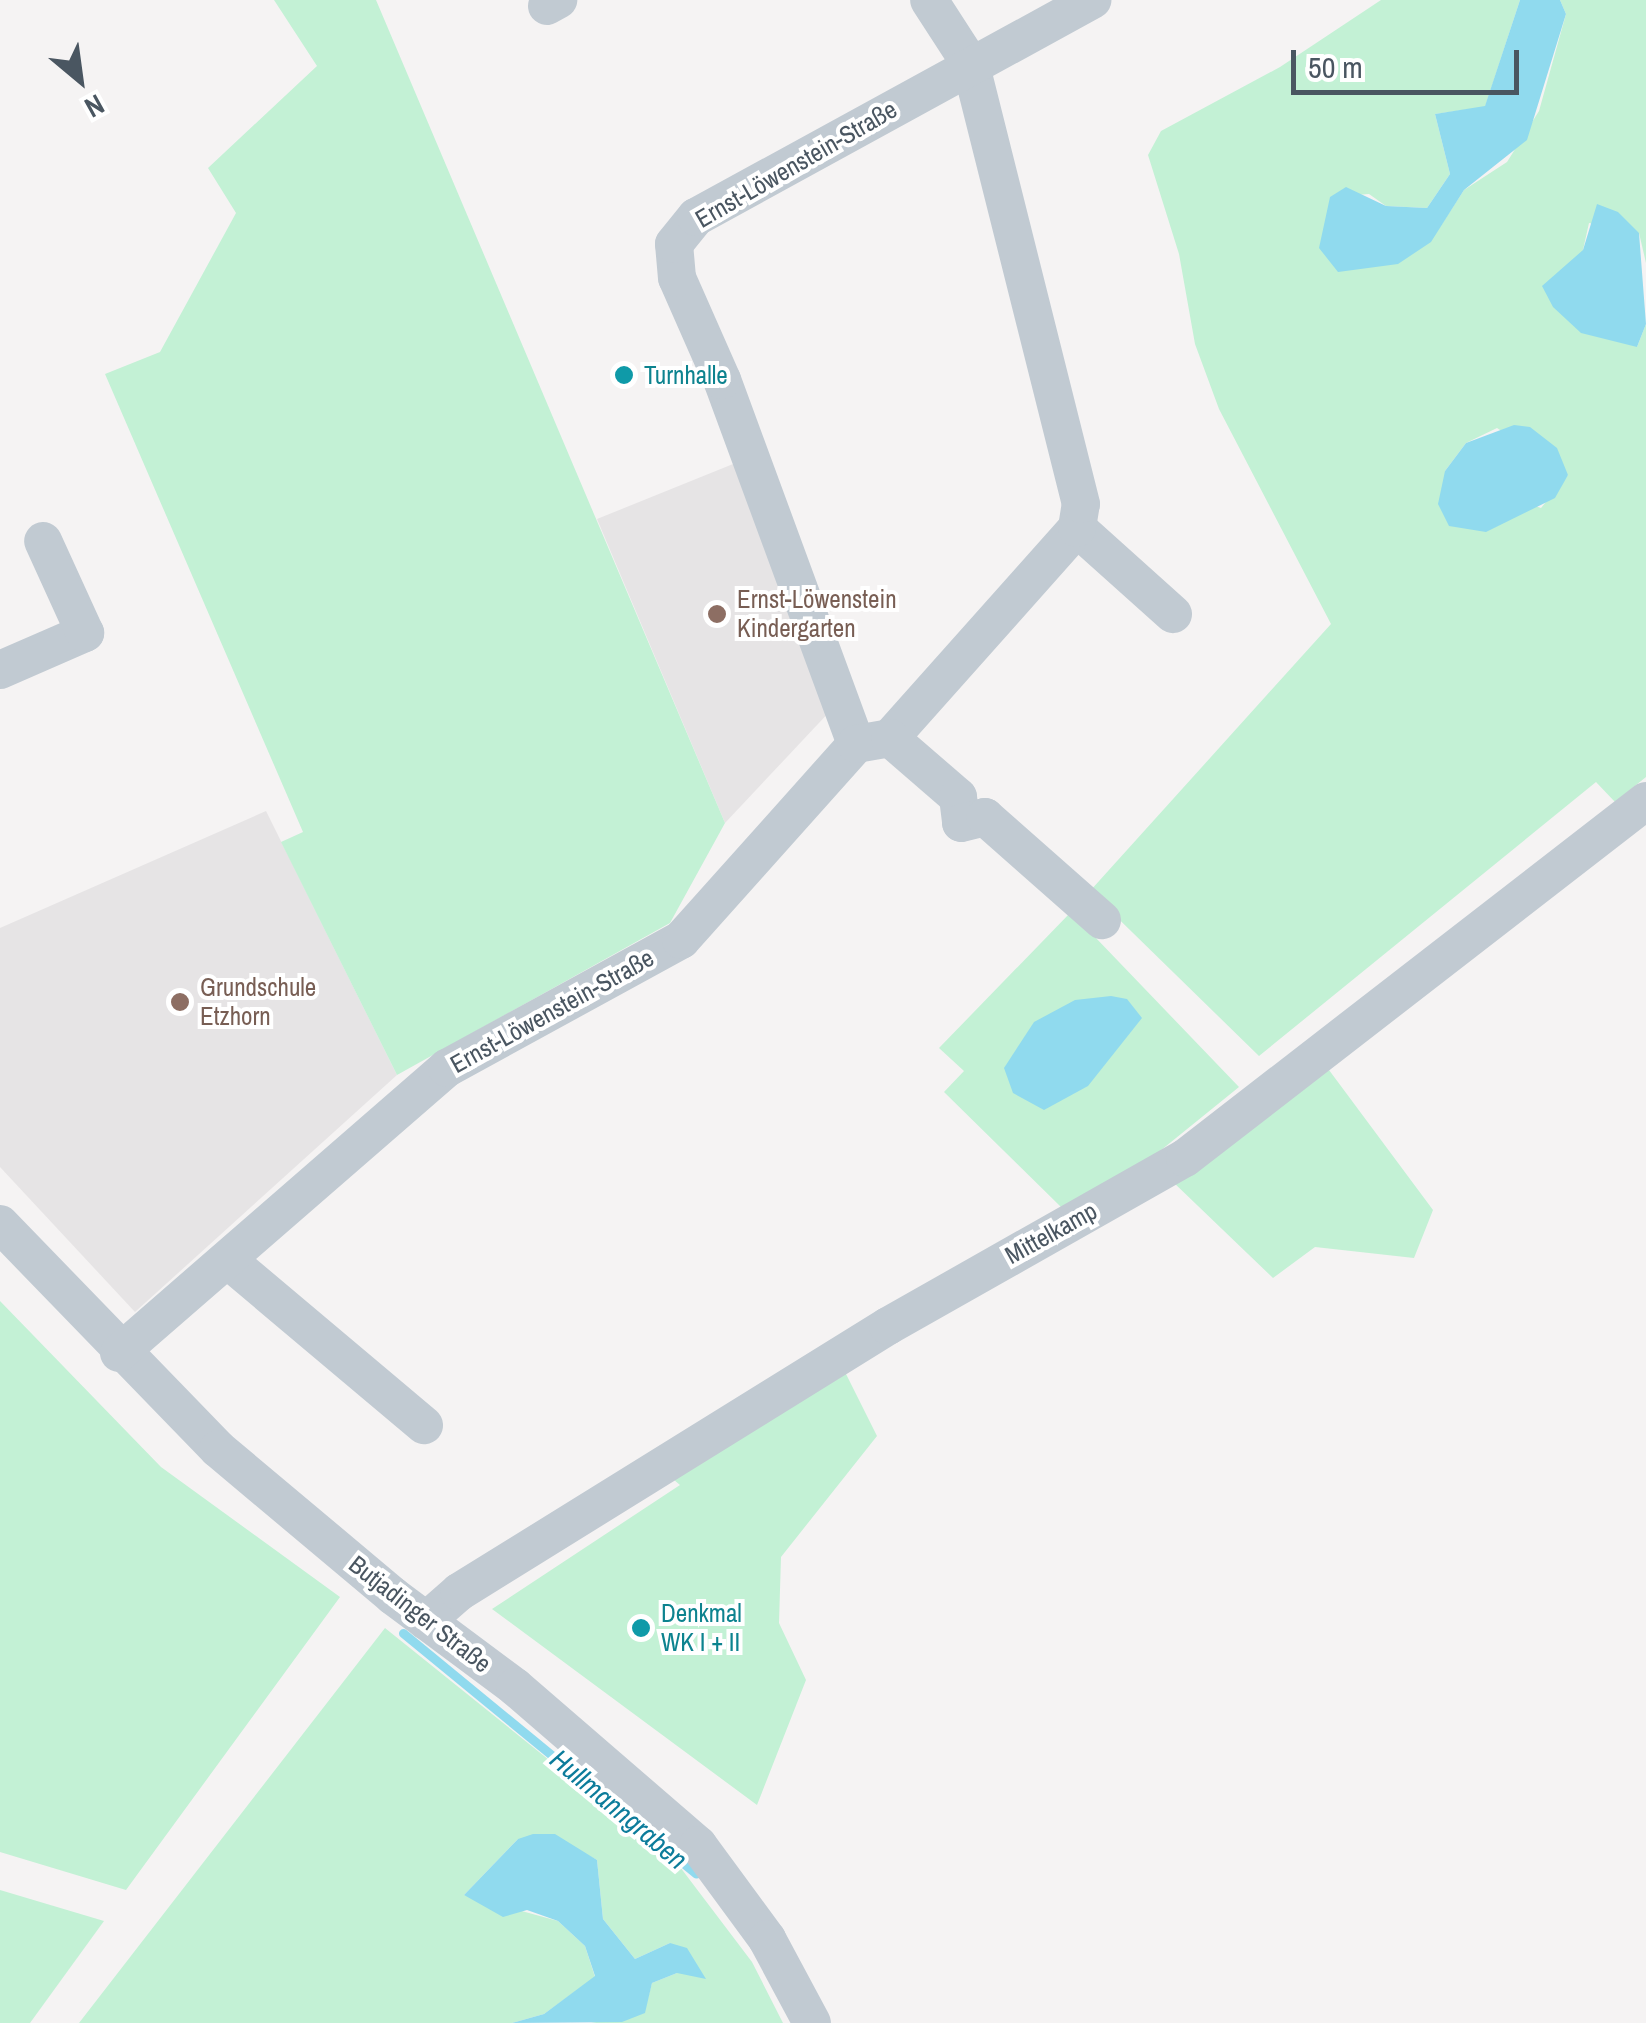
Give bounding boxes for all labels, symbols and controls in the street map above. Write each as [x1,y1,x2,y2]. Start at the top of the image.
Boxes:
north arrow [30,30,130,130]
scale bar [1296,30,1524,92]
text: 50 m [1308,47,1363,87]
text: N [78,86,111,127]
street label: Ernst-Löwenstein-Straße [690,94,902,234]
place label: Turnhalle [644,360,728,390]
marker: Turnhalle [613,364,635,386]
place label: Ernst-Löwenstein Kindergarten [737,585,897,644]
marker: Ernst-Löwenstein Kindergarten [706,603,728,625]
street label: Ernst-Löwenstein-Straße [445,943,659,1079]
place label: Grundschule Etzhorn [200,973,316,1032]
marker: Grundschule Etzhorn [169,991,191,1013]
street label: Mittelkamp [1000,1196,1102,1270]
street label: Butjadinger Straße [343,1549,497,1679]
place label: Denkmal WK I + II [661,1599,742,1658]
marker: Denkmal WK I + II [630,1617,652,1639]
water label: Hullmanngraben [544,1742,694,1876]

